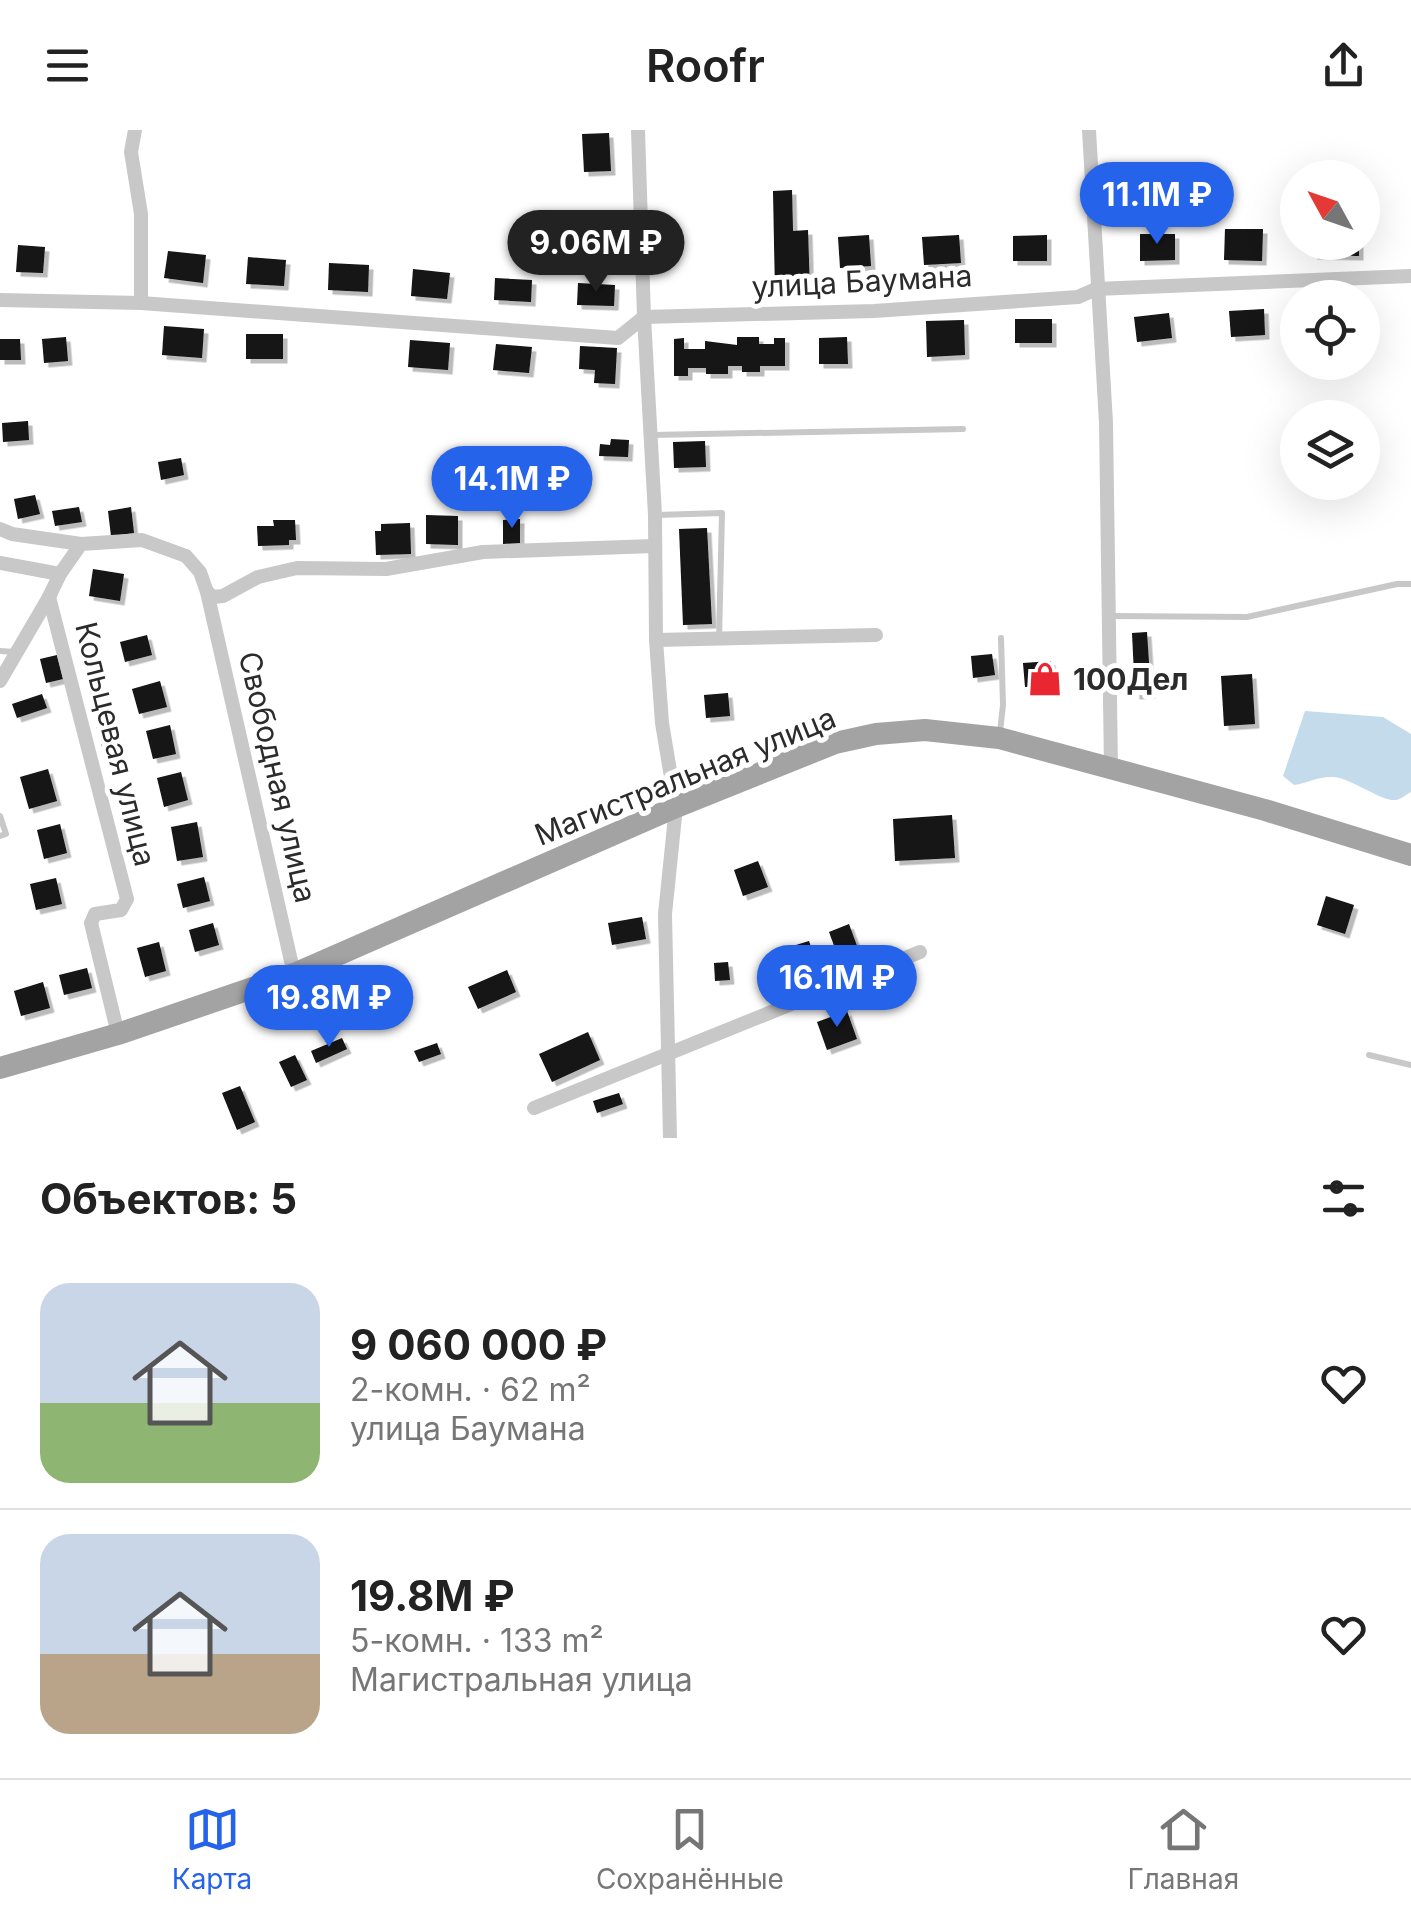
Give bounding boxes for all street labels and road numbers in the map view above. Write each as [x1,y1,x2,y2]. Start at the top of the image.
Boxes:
street label: улица Баумана [751,257,973,305]
street label: Кольцевая улица [68,618,164,870]
street label: Свободная улица [232,648,324,906]
street label: Магистральная улица [529,699,841,853]

